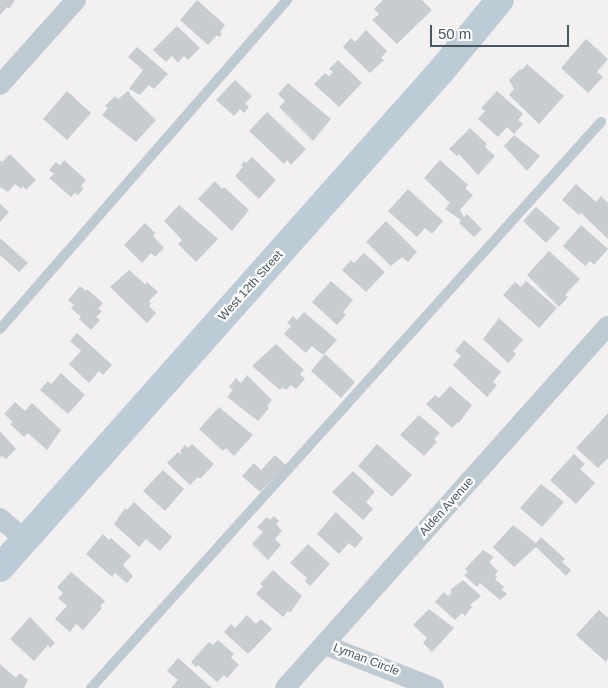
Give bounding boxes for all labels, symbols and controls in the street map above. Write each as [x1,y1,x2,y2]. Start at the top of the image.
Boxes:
scale bar [433,15,572,47]
text: 50 m [438,25,471,42]
street label: West 12th Street [216,248,286,324]
street label: Alden Avenue [417,474,477,540]
street label: Lyman Circle [331,641,401,679]

